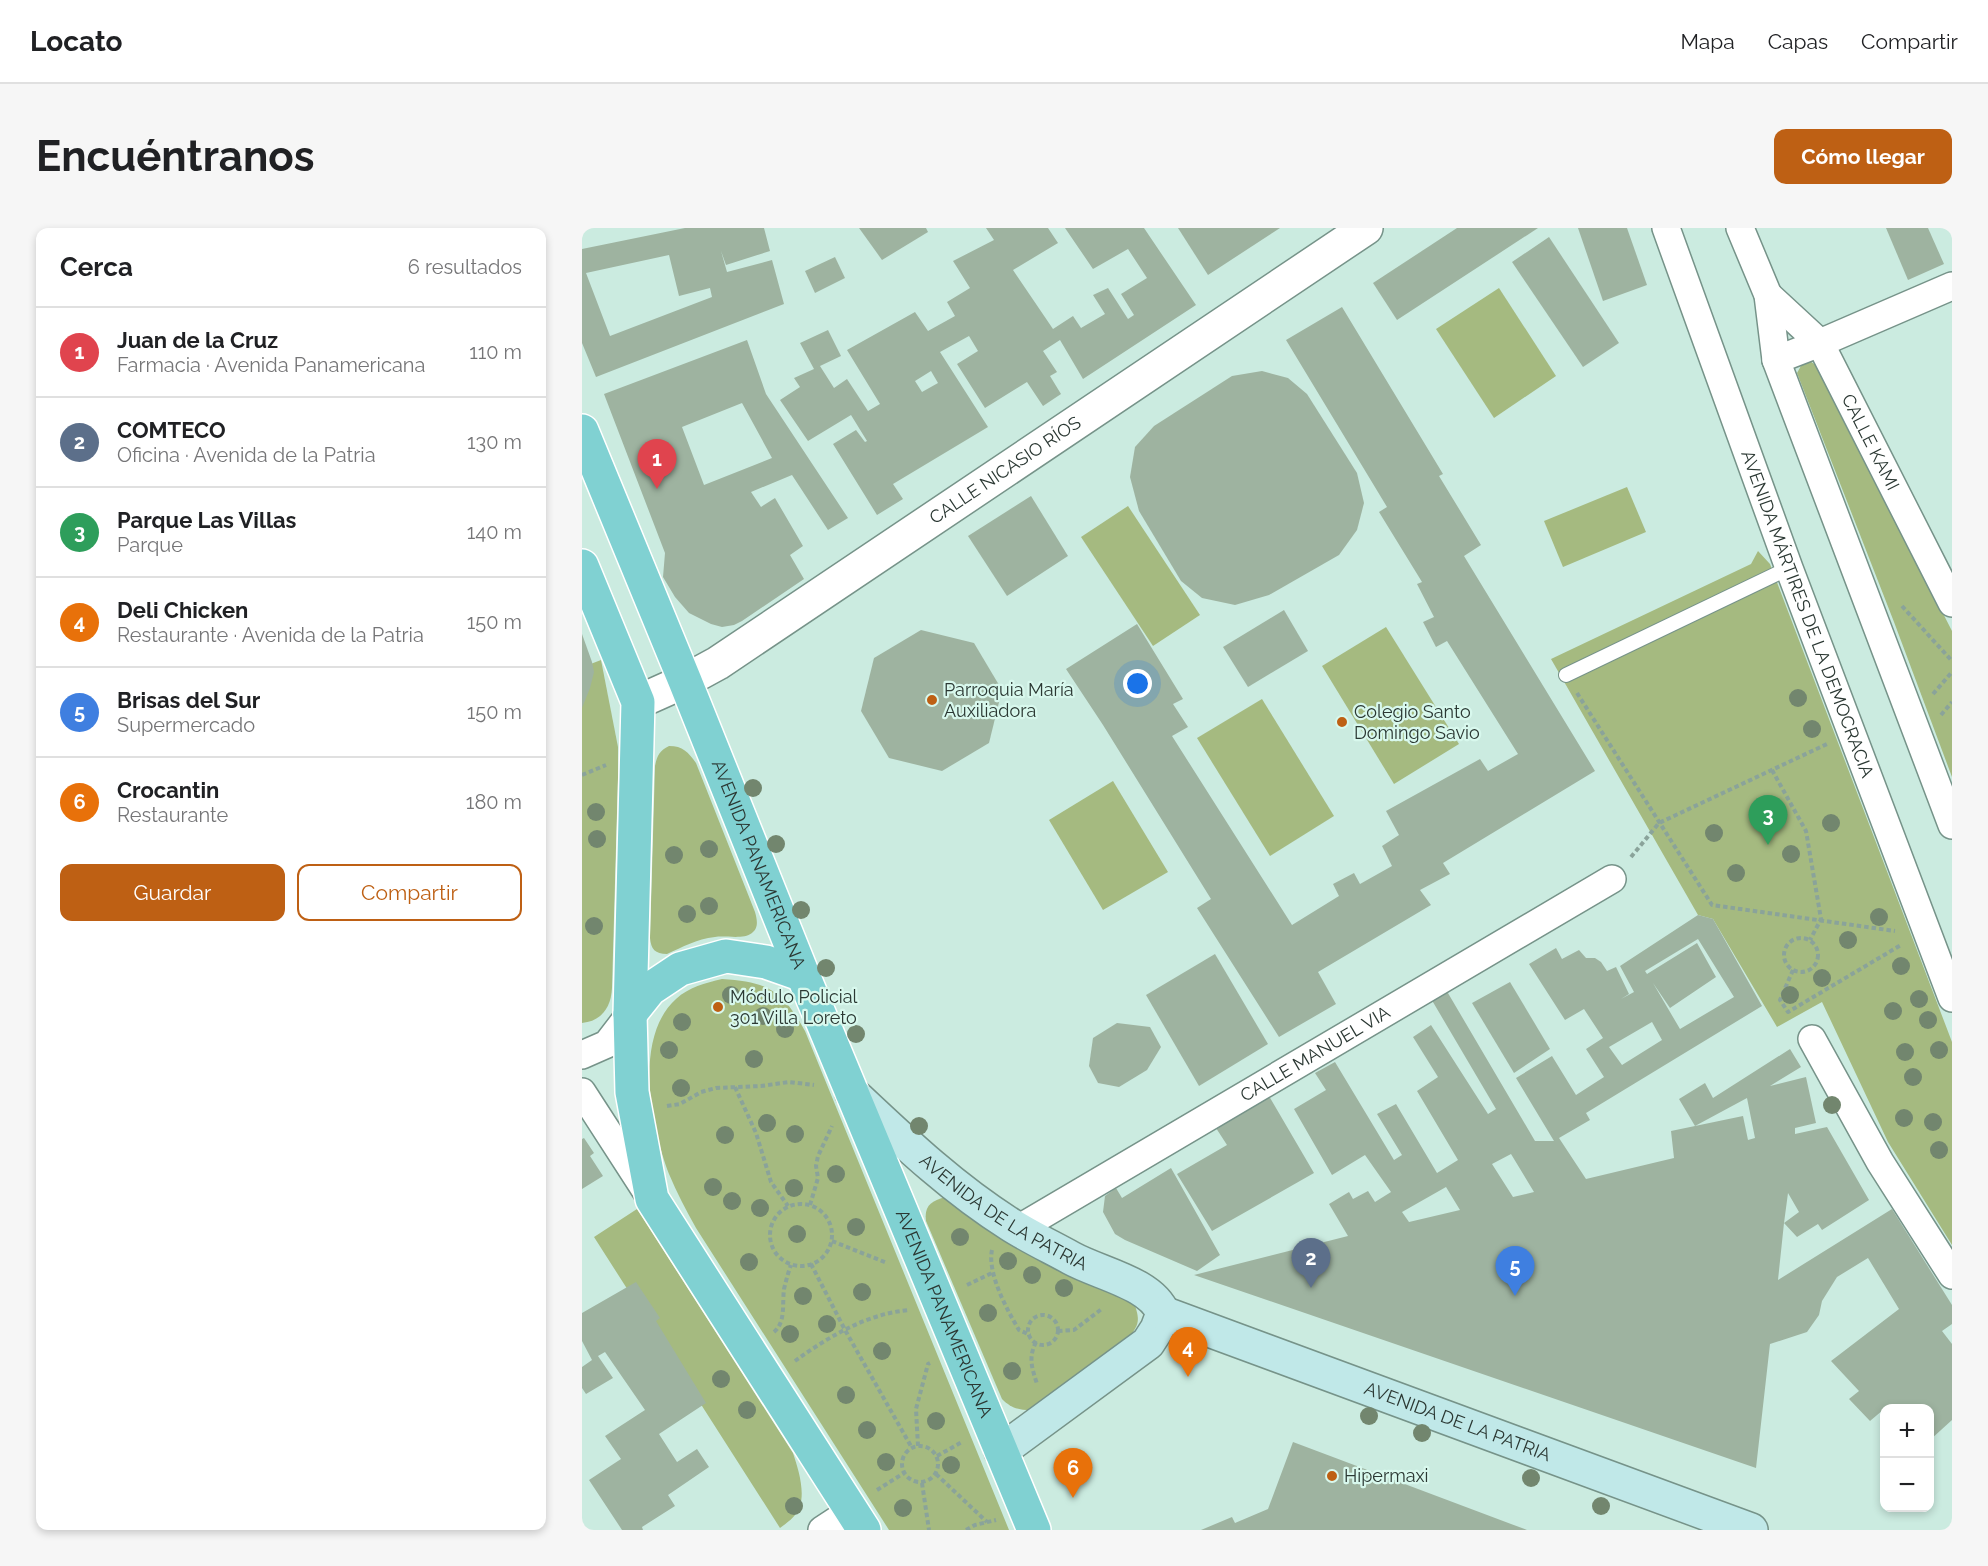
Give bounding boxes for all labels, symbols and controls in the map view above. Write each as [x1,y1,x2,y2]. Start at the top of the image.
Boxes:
text: Locato [30,25,122,58]
text: Mapa [1680,29,1735,54]
text: Capas [1768,29,1828,54]
text: Compartir [1861,29,1958,54]
button: Cómo llegar [1774,129,1952,184]
text: Encuéntranos [36,132,315,181]
text: Cerca [60,252,133,282]
text: 6 resultados [408,255,522,279]
text: Juan de la Cruz [117,327,278,353]
text: 1 [75,340,84,364]
text: 110 m [469,340,522,364]
text: Farmacia · Avenida Panamericana [117,353,425,377]
street label: CALLE KAMI [1838,390,1904,493]
street label: CALLE NICASIO RÍOS [925,412,1085,528]
text: COMTECO [117,417,226,443]
text: 2 [74,430,85,454]
text: 130 m [467,430,522,454]
pin: 1 [638,440,676,489]
text: Oficina · Avenida de la Patria [117,443,376,467]
street label: AVENIDA MÁRTIRES DE LA DEMOCRACIA [1737,447,1878,780]
text: Parque Las Villas [117,507,296,533]
text: 3 [74,520,85,544]
text: 140 m [467,520,522,544]
text: Parque [117,533,183,557]
text: Deli Chicken [117,597,248,623]
text: 4 [74,610,85,634]
text: 150 m [467,610,522,634]
text: Restaurante · Avenida de la Patria [117,623,424,647]
your location [1123,669,1152,698]
place label: Parroquia María Auxiliadora [944,679,1074,721]
text: Brisas del Sur [117,687,260,713]
marker: Parroquia María Auxiliadora [925,693,939,707]
text: 5 [74,700,85,724]
text: 150 m [467,700,522,724]
place label: Colegio Santo Domingo Savio [1354,701,1480,743]
text: Supermercado [117,713,255,737]
marker: Colegio Santo Domingo Savio [1335,715,1349,729]
street label: AVENIDA PANAMERICANA [708,757,810,972]
text: Crocantin [117,777,219,803]
text: 6 [73,790,86,814]
text: 180 m [466,790,522,814]
pin: 3 [1748,796,1788,845]
text: Restaurante [117,803,228,827]
button: Guardar [60,864,285,921]
button: Compartir [297,864,522,921]
place label: Módulo Policial 301 Villa Loreto [730,986,858,1028]
marker: Módulo Policial 301 Villa Loreto [711,1000,725,1014]
street label: CALLE MANUEL VIA [1236,1001,1394,1106]
street label: AVENIDA DE LA PATRIA [916,1149,1091,1274]
street label: AVENIDA PANAMERICANA [892,1206,997,1421]
pin: 2 [1292,1238,1330,1288]
pin: 5 [1496,1246,1534,1296]
pin: 4 [1168,1328,1208,1377]
street label: AVENIDA DE LA PATRIA [1362,1377,1554,1465]
map controls [1880,1404,1934,1512]
button: + [1880,1404,1934,1458]
pin: 6 [1054,1448,1092,1498]
button: − [1880,1458,1934,1512]
place label: Hipermaxi [1344,1465,1429,1486]
marker: Hipermaxi [1325,1469,1339,1483]

